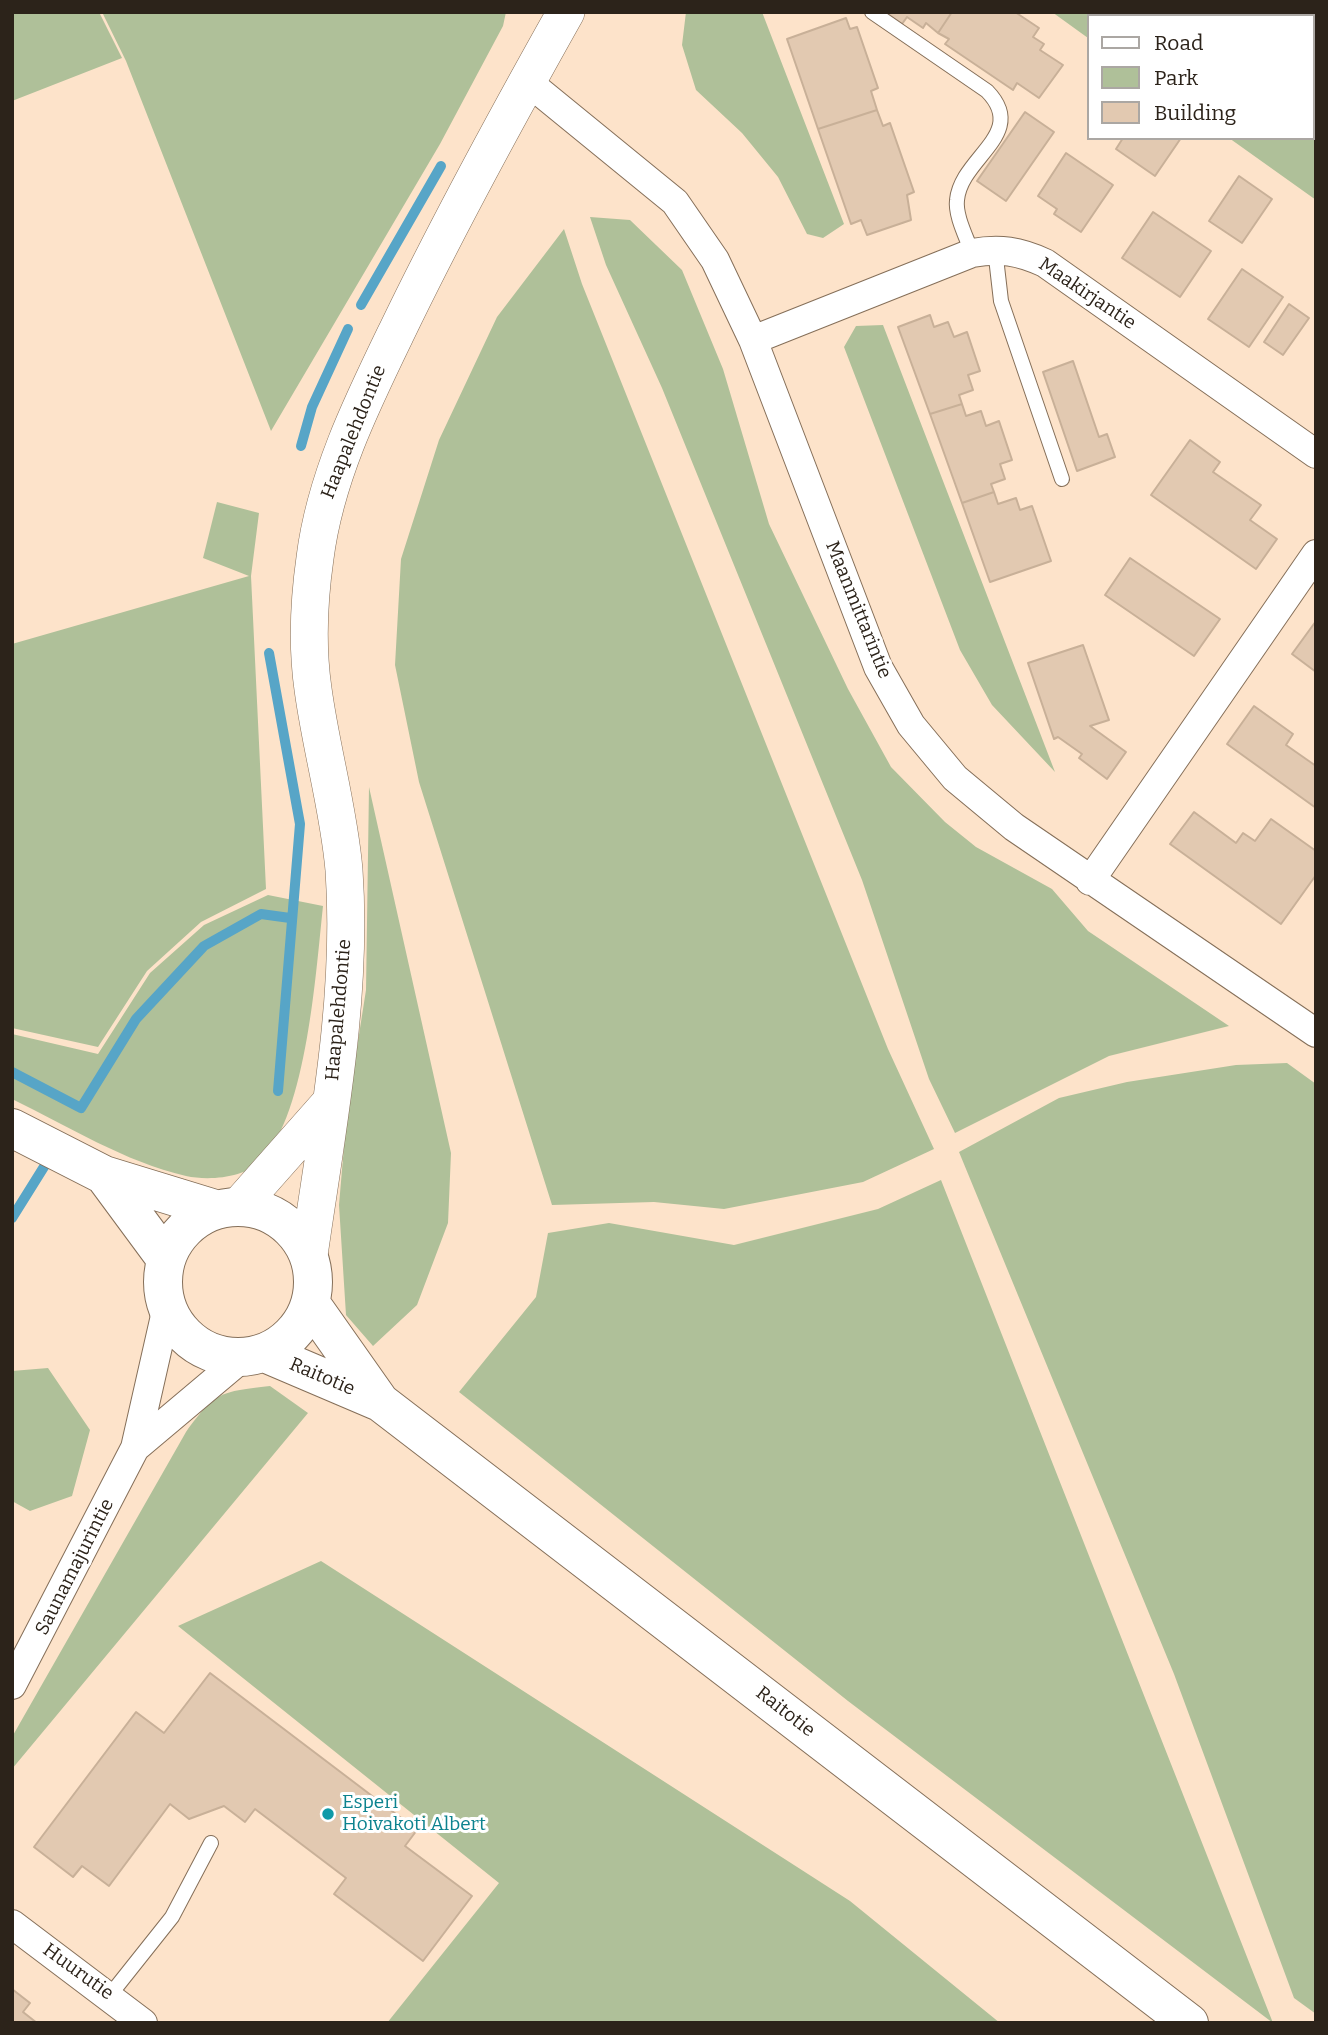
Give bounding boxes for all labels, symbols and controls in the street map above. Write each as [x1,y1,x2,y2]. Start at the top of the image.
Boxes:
legend [1086,14,1314,140]
text: Road [1154,30,1203,56]
text: Park [1154,65,1198,91]
text: Building [1154,100,1236,126]
street label: Maakirjantie [1034,253,1140,335]
street label: Haapalehdontie [317,362,391,502]
street label: Maanmittarintie [820,538,896,682]
street label: Haapalehdontie [321,938,357,1082]
street label: Raitotie [286,1353,358,1401]
street label: Saunamajurintie [31,1495,119,1639]
street label: Raitotie [751,1682,819,1742]
place label: Esperi Hoivakoti Albert [342,1792,486,1836]
marker: Esperi Hoivakoti Albert [320,1806,336,1822]
street label: Huurutie [38,1939,118,2005]

